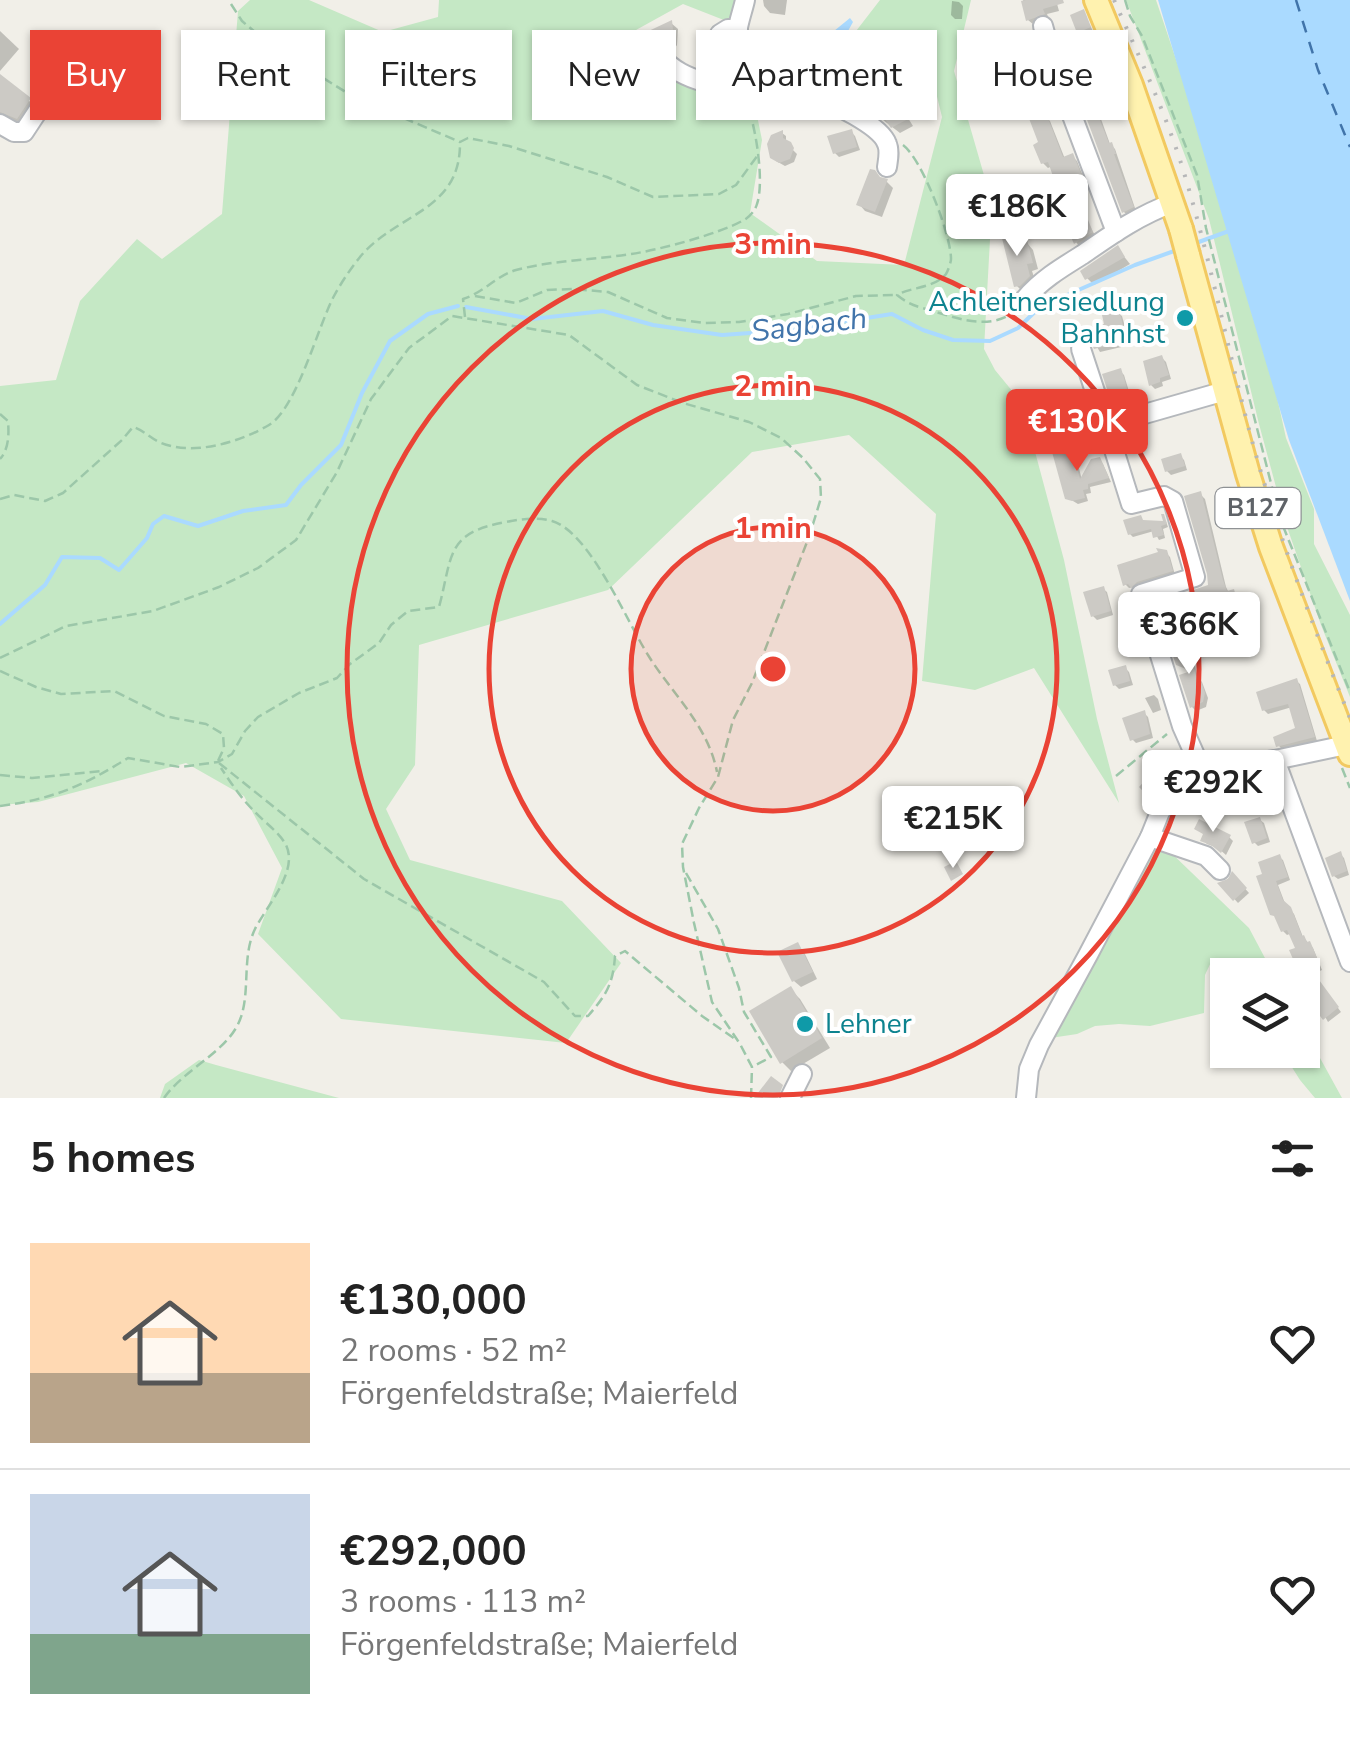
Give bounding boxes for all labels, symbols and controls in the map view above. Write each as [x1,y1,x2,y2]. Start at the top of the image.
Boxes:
chip: Buy [30,30,161,120]
chip: Rent [181,30,325,120]
chip: Filters [345,30,512,120]
chip: New [532,30,676,120]
chip: Apartment [696,30,937,120]
chip: House [957,30,1128,120]
pin: €186K [947,174,1087,259]
text: €186K [968,185,1066,228]
text: 3 min [734,224,812,265]
place label: Achleitnersiedlung Bahnhst [928,283,1165,353]
water label: Sagbach [749,298,869,352]
marker: Achleitnersiedlung Bahnhst [1174,307,1196,329]
text: 2 min [734,366,812,407]
pin: €130K [1007,389,1147,474]
text: €130K [1028,400,1126,443]
road number: B127 [1216,488,1300,528]
text: 1 min [734,508,812,549]
pin: €366K [1119,592,1259,677]
text: €366K [1140,603,1238,646]
centre of rings [755,651,791,687]
pin: €292K [1143,750,1283,835]
text: €292K [1164,761,1262,804]
pin: €215K [883,786,1023,871]
text: €215K [904,797,1002,840]
map controls [1210,958,1320,1068]
button: layers [1210,958,1320,1068]
place label: Lehner [825,1005,912,1043]
marker: Lehner [794,1013,816,1035]
text: 5 homes [30,1130,195,1187]
icon: filters [1265,1131,1320,1186]
text: €130,000 [340,1272,527,1329]
icon: home [110,1283,230,1403]
icon: heart [1265,1316,1320,1371]
text: 2 rooms · 52 m² [340,1329,567,1372]
text: Förgenfeldstraße; Maierfeld [340,1372,738,1415]
text: €292,000 [340,1523,527,1580]
icon: home [110,1534,230,1654]
icon: heart [1265,1567,1320,1622]
text: 3 rooms · 113 m² [340,1580,586,1623]
text: Förgenfeldstraße; Maierfeld [340,1623,738,1666]

